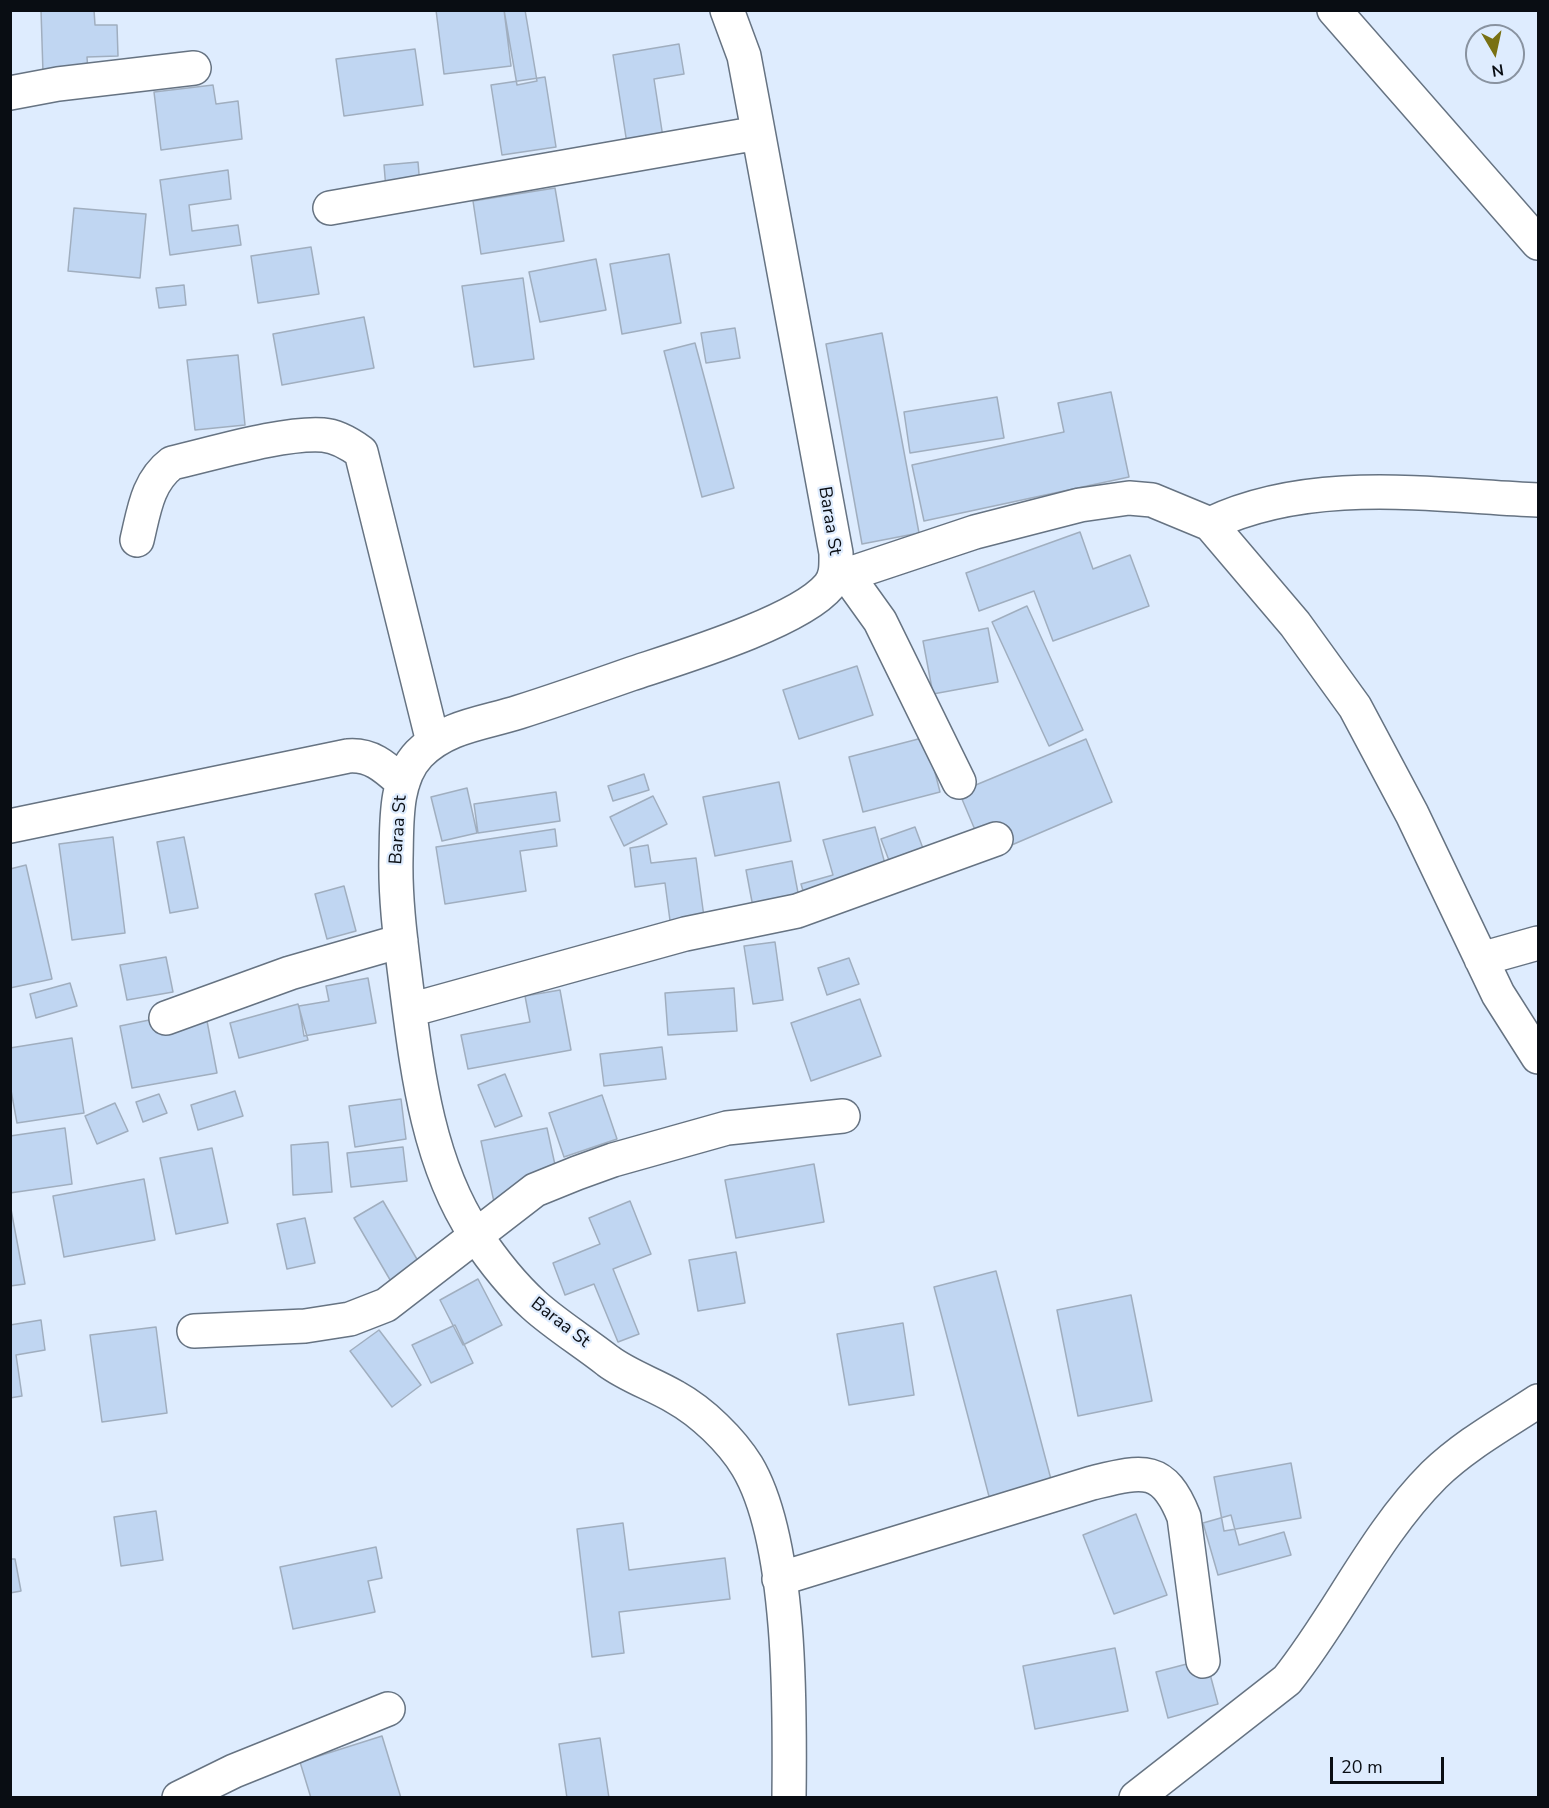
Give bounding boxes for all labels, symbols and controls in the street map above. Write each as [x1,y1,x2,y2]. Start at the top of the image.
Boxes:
north arrow [1465,24,1525,84]
text: N [1490,58,1505,82]
street label: Baraa St [813,485,845,557]
street label: Baraa St [386,795,412,865]
street label: Baraa St [526,1293,594,1353]
scale bar [1333,1745,1447,1783]
text: 20 m [1341,1755,1383,1779]

